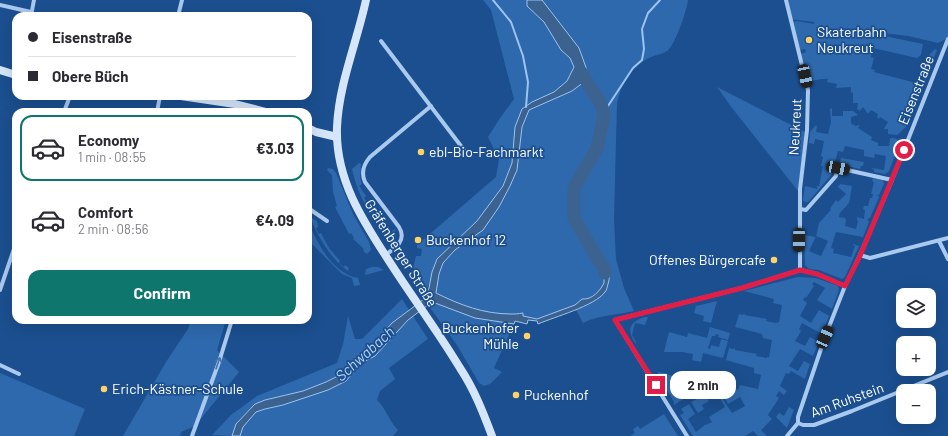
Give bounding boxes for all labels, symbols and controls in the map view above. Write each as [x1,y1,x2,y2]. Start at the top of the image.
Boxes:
place label: Skaterbahn Neukreut [817,23,887,56]
text: Eisenstraße [52,28,132,46]
marker: Skaterbahn Neukreut [804,35,814,45]
street label: Eisenstraße [894,53,937,127]
car [797,63,813,89]
text: Obere Büch [52,67,128,85]
street label: Neukreut [785,98,804,156]
icon: car [30,130,66,166]
text: Economy [78,131,139,149]
text: €3.03 [256,139,294,157]
route start [895,141,913,159]
place label: ebl-Bio-Fachmarkt [429,143,544,160]
marker: ebl-Bio-Fachmarkt [416,147,426,157]
text: 1 min · 08:55 [78,149,146,165]
car [825,160,851,176]
street label: Gräfenberger Straße [361,196,441,310]
icon: car [30,202,66,238]
text: Comfort [78,203,133,221]
text: €4.09 [255,211,294,229]
text: 2 min · 08:56 [78,221,148,237]
car [793,228,805,252]
place label: Buckenhof 12 [426,231,506,248]
marker: Buckenhof 12 [413,235,423,245]
place label: Offenes Bürgercafe [649,251,766,268]
marker: Offenes Bürgercafe [769,255,779,265]
button: Confirm [28,270,296,316]
map controls [896,288,936,424]
button: layers [896,288,936,328]
place label: Buckenhofer Mühle [442,319,519,352]
water label: Schwabach [331,322,398,384]
car [815,324,835,350]
marker: Buckenhofer Mühle [522,331,532,341]
button: + [896,336,936,376]
one-way arrow [215,358,223,370]
callout: 2 min [670,371,736,399]
route end [647,376,665,394]
text: 2 min [687,377,719,393]
street label: Am Ruhstein [808,378,886,421]
place label: Erich-Kästner-Schule [112,380,244,397]
marker: Erich-Kästner-Schule [99,384,109,394]
button: − [896,384,936,424]
place label: Puckenhof [524,386,589,403]
marker: Puckenhof [511,390,521,400]

